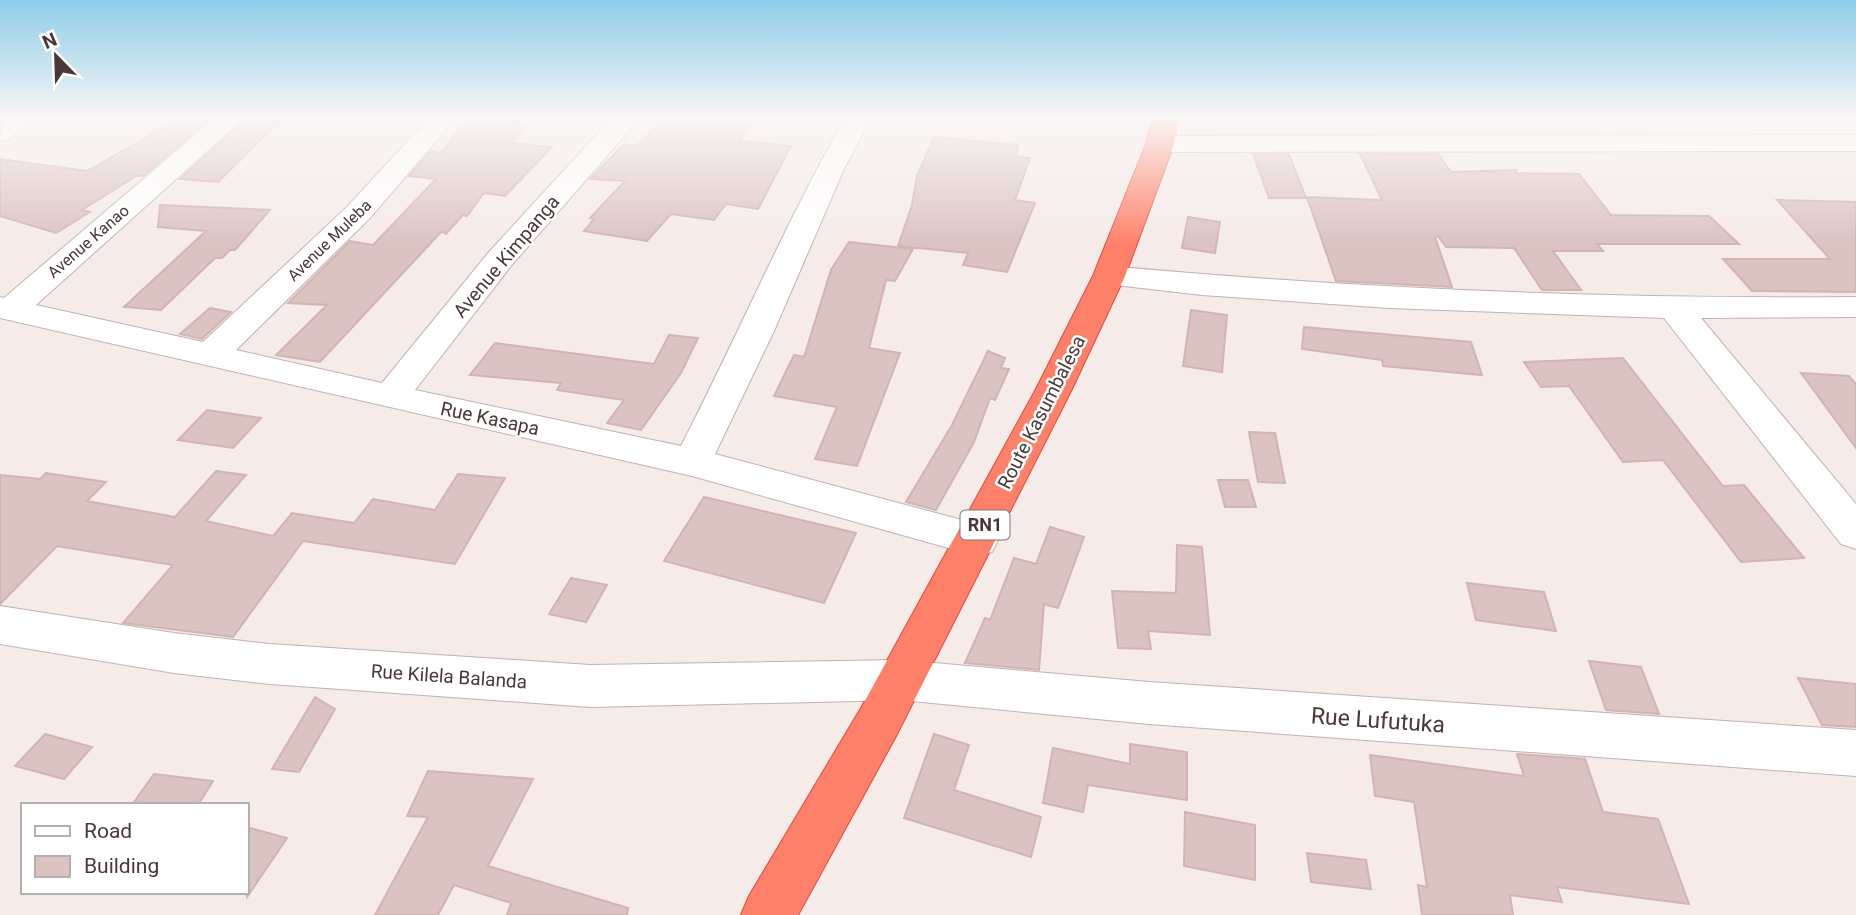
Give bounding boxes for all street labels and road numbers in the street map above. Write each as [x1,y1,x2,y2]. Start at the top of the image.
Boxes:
street label: Avenue Kimpanga [449,190,564,322]
street label: Avenue Muleba [283,196,375,285]
street label: Avenue Kanao [44,201,133,282]
street label: Route Kasumbalesa [993,332,1090,493]
street label: Rue Kasapa [438,397,541,440]
road number: RN1 [960,510,1010,540]
street label: Rue Kilela Balanda [370,660,528,693]
street label: Rue Lufutuka [1310,702,1446,739]

